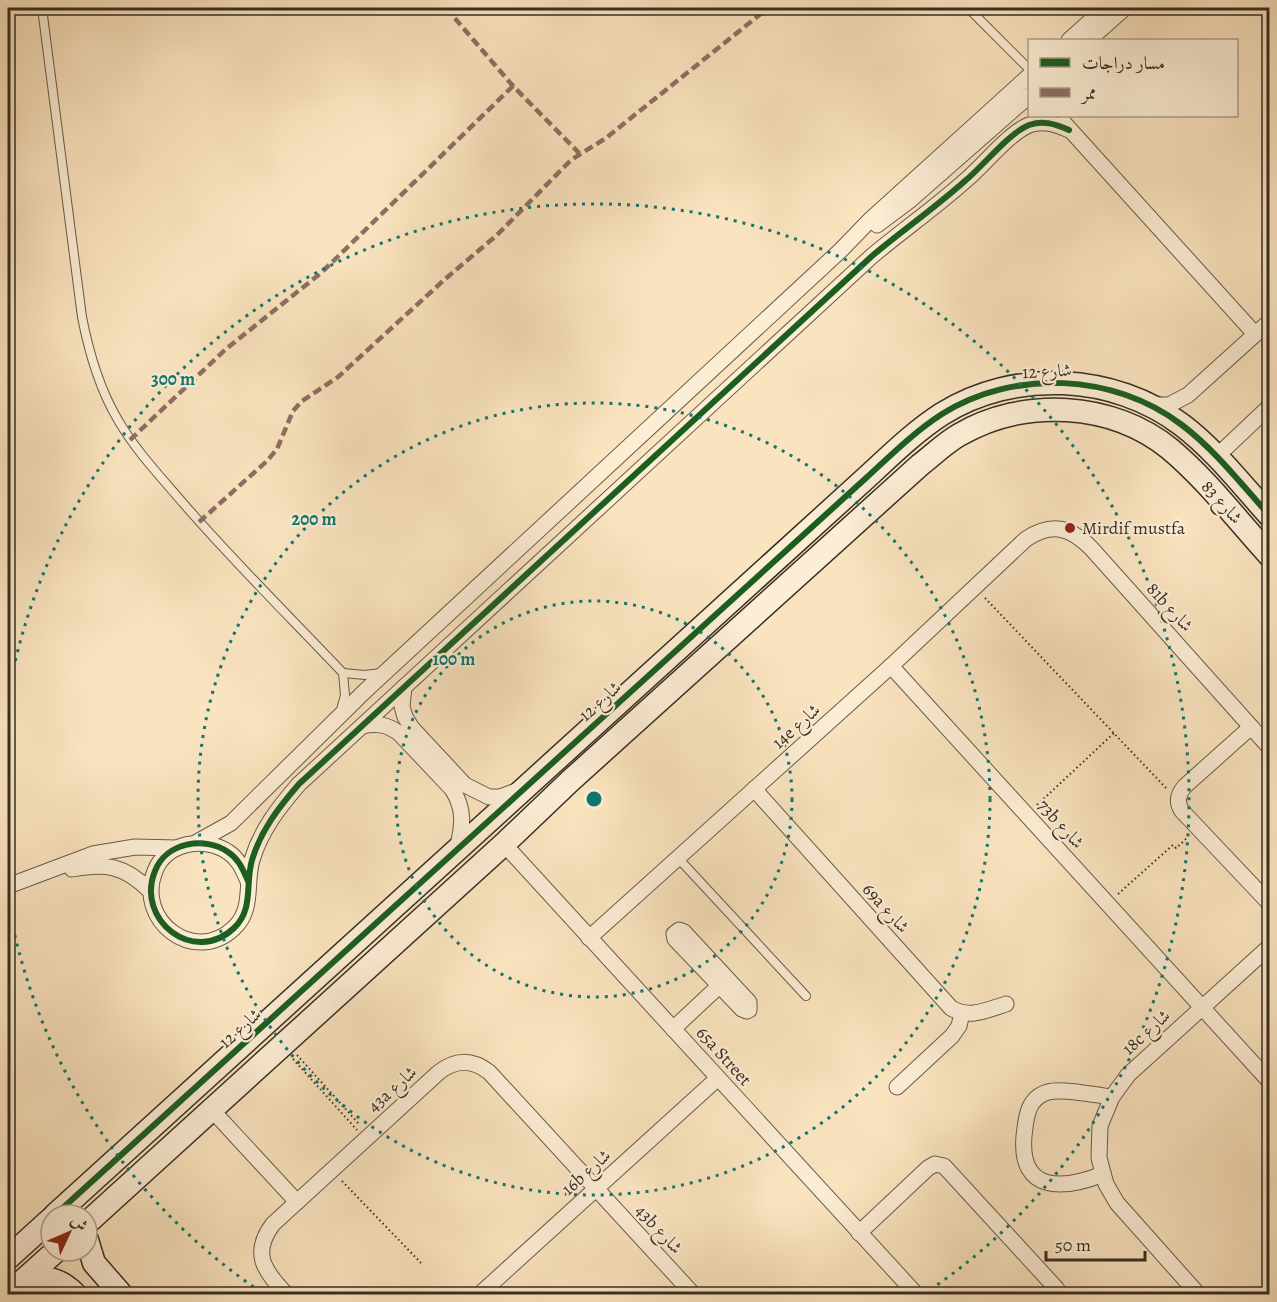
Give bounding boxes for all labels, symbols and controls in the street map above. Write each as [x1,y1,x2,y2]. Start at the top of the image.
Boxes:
legend [1028,39,1238,117]
text: مسار دراجات [1082,51,1165,75]
text: ممر [1080,81,1096,105]
street label: شارع 12 [1022,358,1073,387]
text: 300 m [151,367,195,391]
street label: شارع 83 [1194,475,1248,531]
text: 200 m [291,507,337,531]
place label: Mirdif mustfa [1082,516,1186,540]
marker: Mirdif mustfa [1063,521,1077,535]
street label: 81b شارع [1139,577,1199,639]
text: 100 m [433,647,475,671]
street label: شارع 12 [574,676,628,729]
street label: 14e شارع [767,698,827,756]
centre of rings [584,789,604,809]
street label: 73b شارع [1030,794,1090,856]
street label: 69a شارع [855,878,915,940]
street label: شارع 12 [214,1003,268,1056]
street label: 18c شارع [1117,1004,1177,1062]
street label: 65a Street [691,1021,757,1091]
street label: 43a شارع [362,1060,424,1120]
street label: 16b شارع [556,1144,618,1203]
street label: 43b شارع [628,1199,688,1261]
north arrow [39,1203,99,1263]
text: ش [66,1210,92,1237]
scale bar [1046,1224,1145,1262]
text: 50 m [1055,1233,1091,1257]

